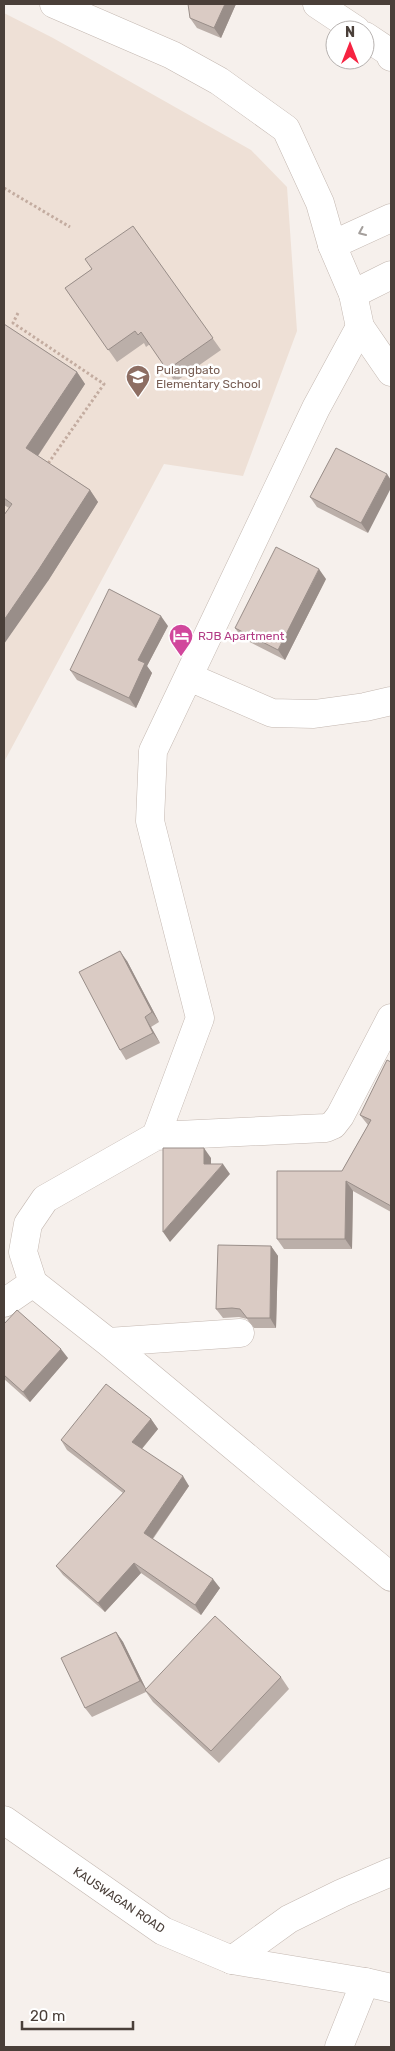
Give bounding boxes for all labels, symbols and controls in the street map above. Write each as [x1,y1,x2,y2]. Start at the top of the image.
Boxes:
north arrow [325,20,375,70]
text: N [345,24,355,41]
one-way arrow [358,225,367,236]
place label: Pulangbato Elementary School [156,363,261,391]
school or university icon: Pulangbato Elementary School [125,364,151,398]
hotel icon: RJB Apartment [168,623,194,657]
place label: RJB Apartment [198,629,285,643]
street label: KAUSWAGAN ROAD [71,1864,167,1936]
scale bar [22,1998,134,2030]
text: 20 m [30,2007,65,2025]

